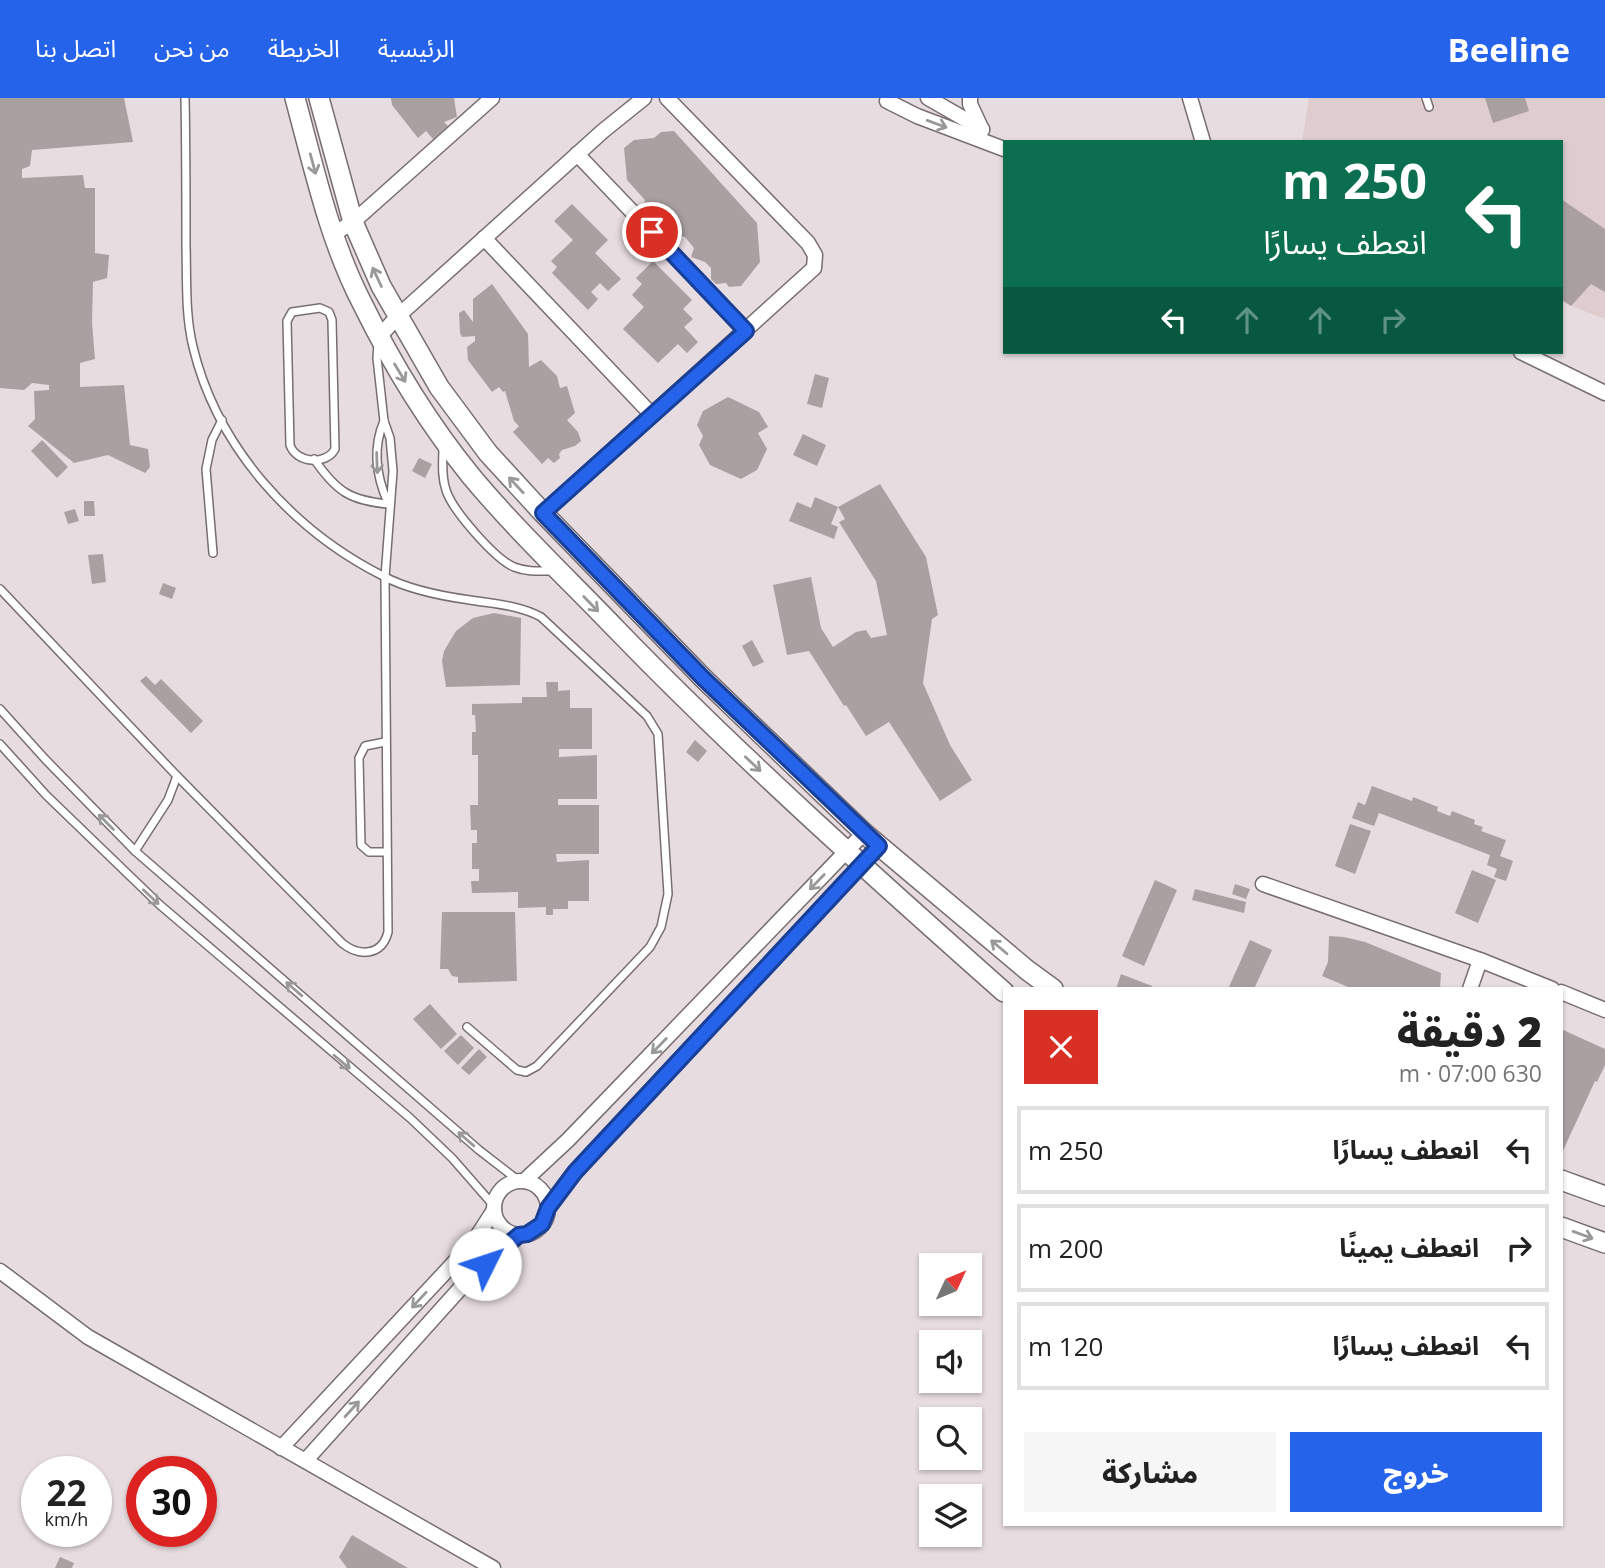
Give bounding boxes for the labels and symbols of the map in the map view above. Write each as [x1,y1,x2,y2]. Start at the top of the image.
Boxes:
one-way arrow [926,119,948,131]
one-way arrow [307,152,320,175]
pin [622,202,682,262]
one-way arrow [370,267,383,288]
one-way arrow [393,363,407,383]
one-way arrow [371,451,384,474]
one-way arrow [508,477,525,494]
one-way arrow [583,595,600,612]
one-way arrow [744,756,761,773]
one-way arrow [97,814,114,831]
one-way arrow [809,873,826,890]
one-way arrow [142,889,160,905]
one-way arrow [991,939,1009,955]
one-way arrow [285,981,303,997]
one-way arrow [651,1037,668,1054]
one-way arrow [333,1054,351,1069]
one-way arrow [457,1131,475,1147]
position arrow [448,1227,522,1301]
one-way arrow [1572,1229,1594,1242]
north arrow [919,1253,982,1316]
one-way arrow [411,1291,427,1309]
one-way arrow [344,1400,360,1418]
speed limit sign: 30 [126,1456,217,1547]

